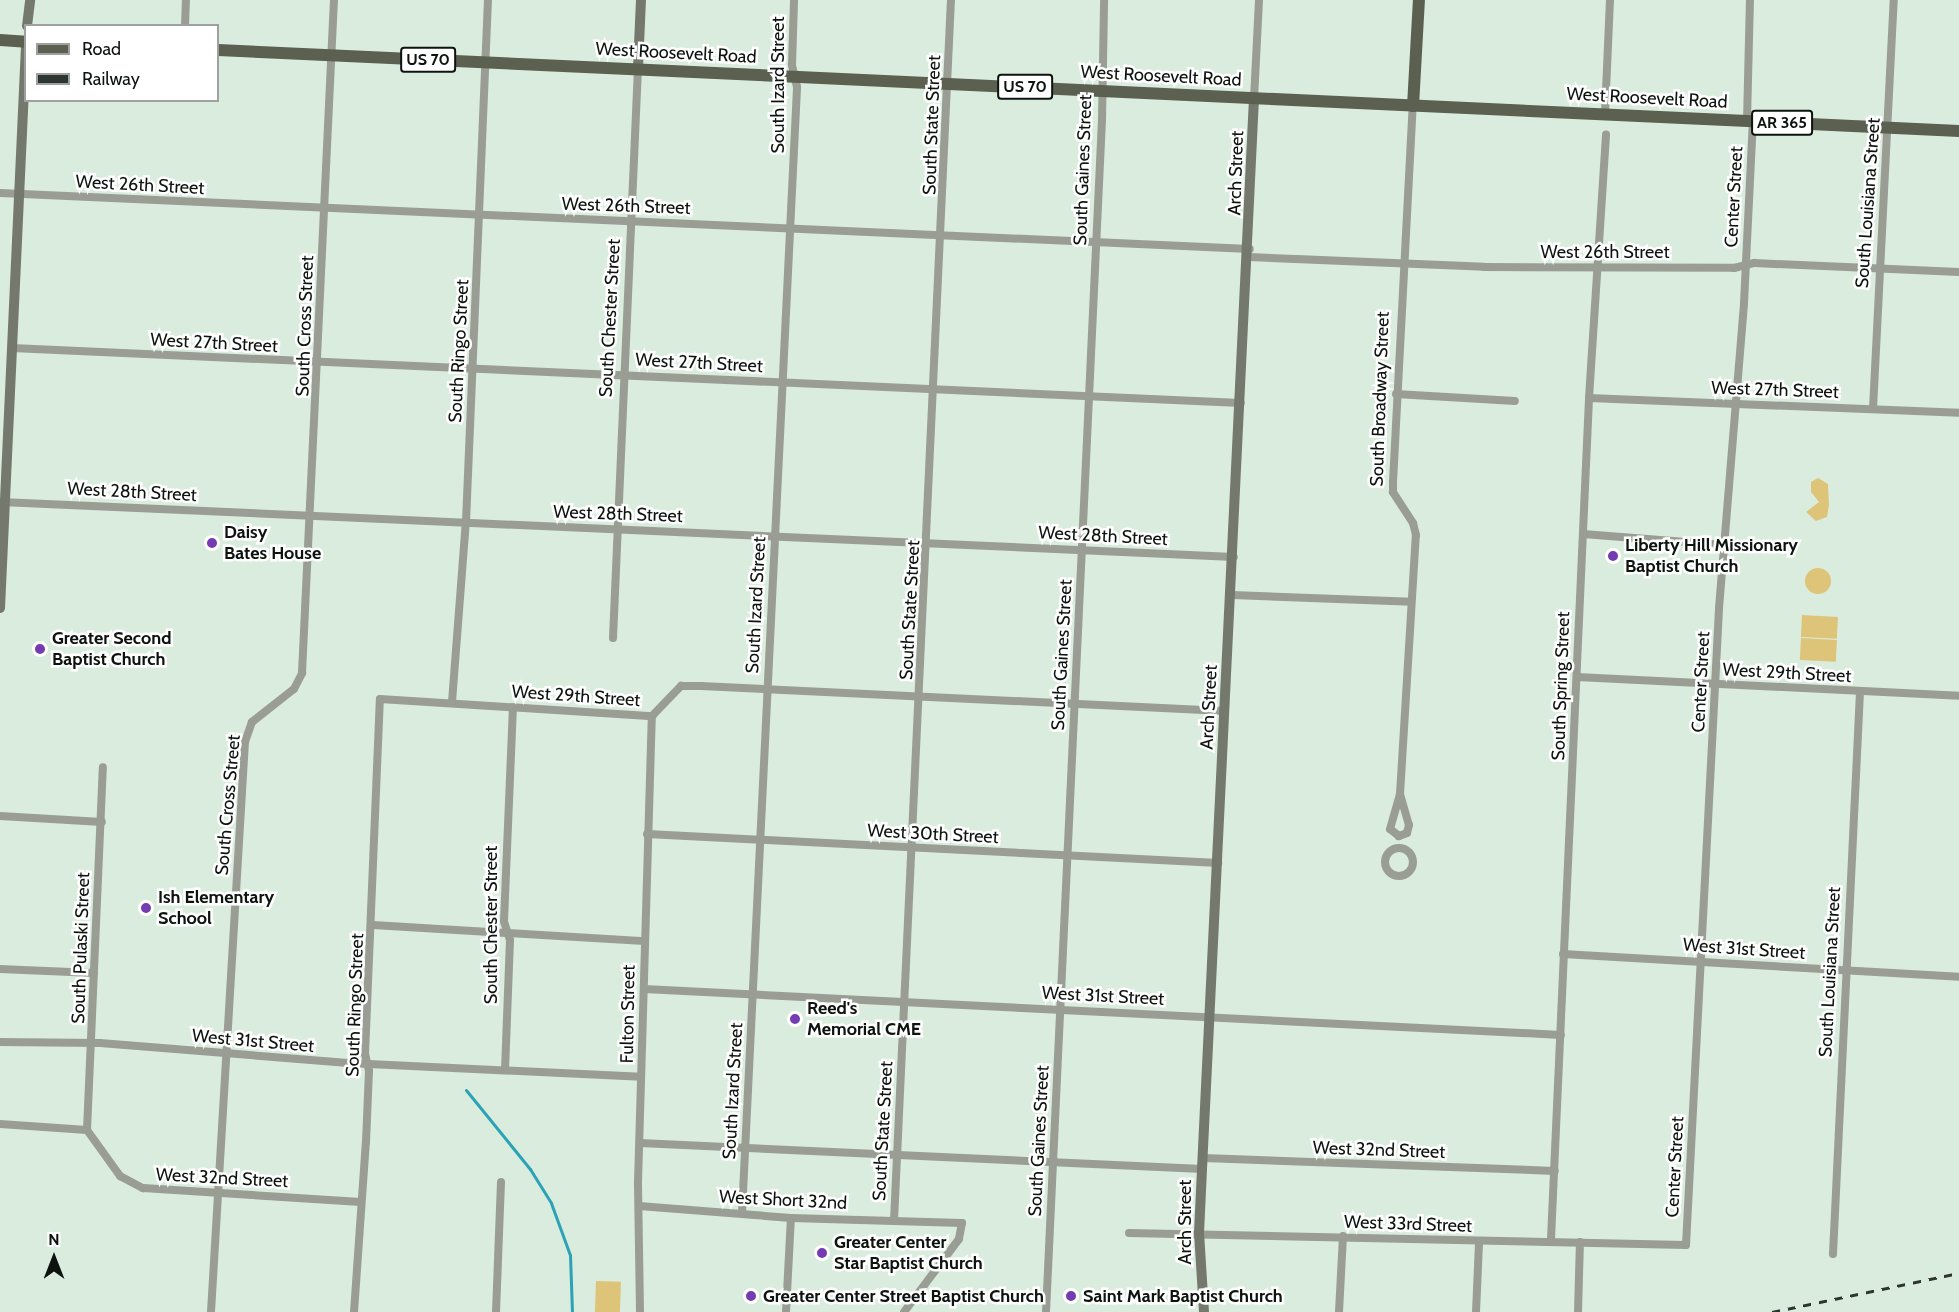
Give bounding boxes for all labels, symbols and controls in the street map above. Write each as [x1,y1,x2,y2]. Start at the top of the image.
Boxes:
street label: South Izard Street [767,17,789,153]
legend [24,24,219,102]
text: Road [82,38,121,60]
street label: West Roosevelt Road [595,38,757,68]
road number: US 70 [400,47,456,73]
street label: South State Street [919,55,945,195]
street label: West Roosevelt Road [1080,61,1242,91]
text: Railway [82,68,140,90]
road number: US 70 [996,74,1054,100]
street label: West Roosevelt Road [1566,83,1728,113]
street label: South Gaines Street [1070,94,1096,246]
road number: AR 365 [1750,110,1814,136]
street label: South Louisiana Street [1851,117,1885,289]
street label: Arch Street [1224,130,1248,216]
street label: Center Street [1721,146,1747,248]
street label: West 26th Street [75,171,205,199]
street label: West 26th Street [561,193,691,219]
street label: South Chester Street [595,238,625,398]
street label: West 26th Street [1541,241,1669,263]
street label: South Cross Street [292,255,318,397]
street label: South Ringo Street [444,279,474,423]
street label: South Broadway Street [1366,311,1394,487]
street label: West 27th Street [150,329,278,357]
street label: West 27th Street [635,349,763,377]
street label: West 27th Street [1711,377,1839,403]
street label: West 28th Street [67,478,197,506]
street label: West 28th Street [553,501,683,527]
place label: Daisy Bates House [224,522,321,564]
street label: West 28th Street [1038,522,1168,550]
place label: Liberty Hill Missionary Baptist Church [1625,535,1798,578]
marker: Daisy Bates House [205,536,219,550]
street label: South Izard Street [742,536,770,674]
street label: South State Street [896,540,924,680]
marker: Liberty Hill Missionary Baptist Church [1606,549,1620,563]
street label: South Gaines Street [1047,579,1077,731]
street label: South Spring Street [1548,611,1574,761]
place label: Greater Second Baptist Church [52,628,171,670]
street label: Center Street [1688,631,1714,733]
marker: Greater Second Baptist Church [33,642,47,656]
street label: West 29th Street [1722,659,1852,687]
street label: Arch Street [1196,664,1222,750]
street label: West 29th Street [511,681,641,711]
street label: South Cross Street [211,734,245,876]
street label: West 30th Street [867,820,999,848]
street label: South Chester Street [480,846,502,1004]
street label: South Pulaski Street [68,872,94,1024]
street label: South Louisiana Street [1815,886,1845,1058]
place label: Ish Elementary School [158,887,274,930]
marker: Ish Elementary School [139,901,153,915]
street label: South Ringo Street [342,933,368,1077]
street label: West 31st Street [1682,934,1806,964]
street label: Fulton Street [616,965,640,1063]
street label: West 31st Street [1041,982,1165,1010]
place label: Reed's Memorial CME [807,998,921,1040]
marker: Reed's Memorial CME [788,1012,802,1026]
street label: South Izard Street [719,1022,747,1160]
street label: West 31st Street [191,1025,315,1057]
street label: South State Street [869,1061,897,1201]
street label: South Gaines Street [1024,1065,1054,1217]
street label: Center Street [1662,1116,1688,1218]
street label: West 32nd Street [1312,1137,1446,1163]
street label: West 32nd Street [155,1164,289,1192]
street label: Arch Street [1174,1180,1196,1264]
street label: West Short 32nd [718,1186,848,1214]
street label: West 33rd Street [1343,1211,1473,1237]
north arrow [24,1228,84,1288]
text: N [48,1230,60,1249]
place label: Greater Center Star Baptist Church [834,1232,983,1274]
marker: Greater Center Star Baptist Church [815,1246,829,1260]
place label: Greater Center Street Baptist Church [763,1285,1044,1307]
place label: Saint Mark Baptist Church [1083,1285,1283,1307]
marker: Greater Center Street Baptist Church [744,1289,758,1303]
marker: Saint Mark Baptist Church [1064,1289,1078,1303]

